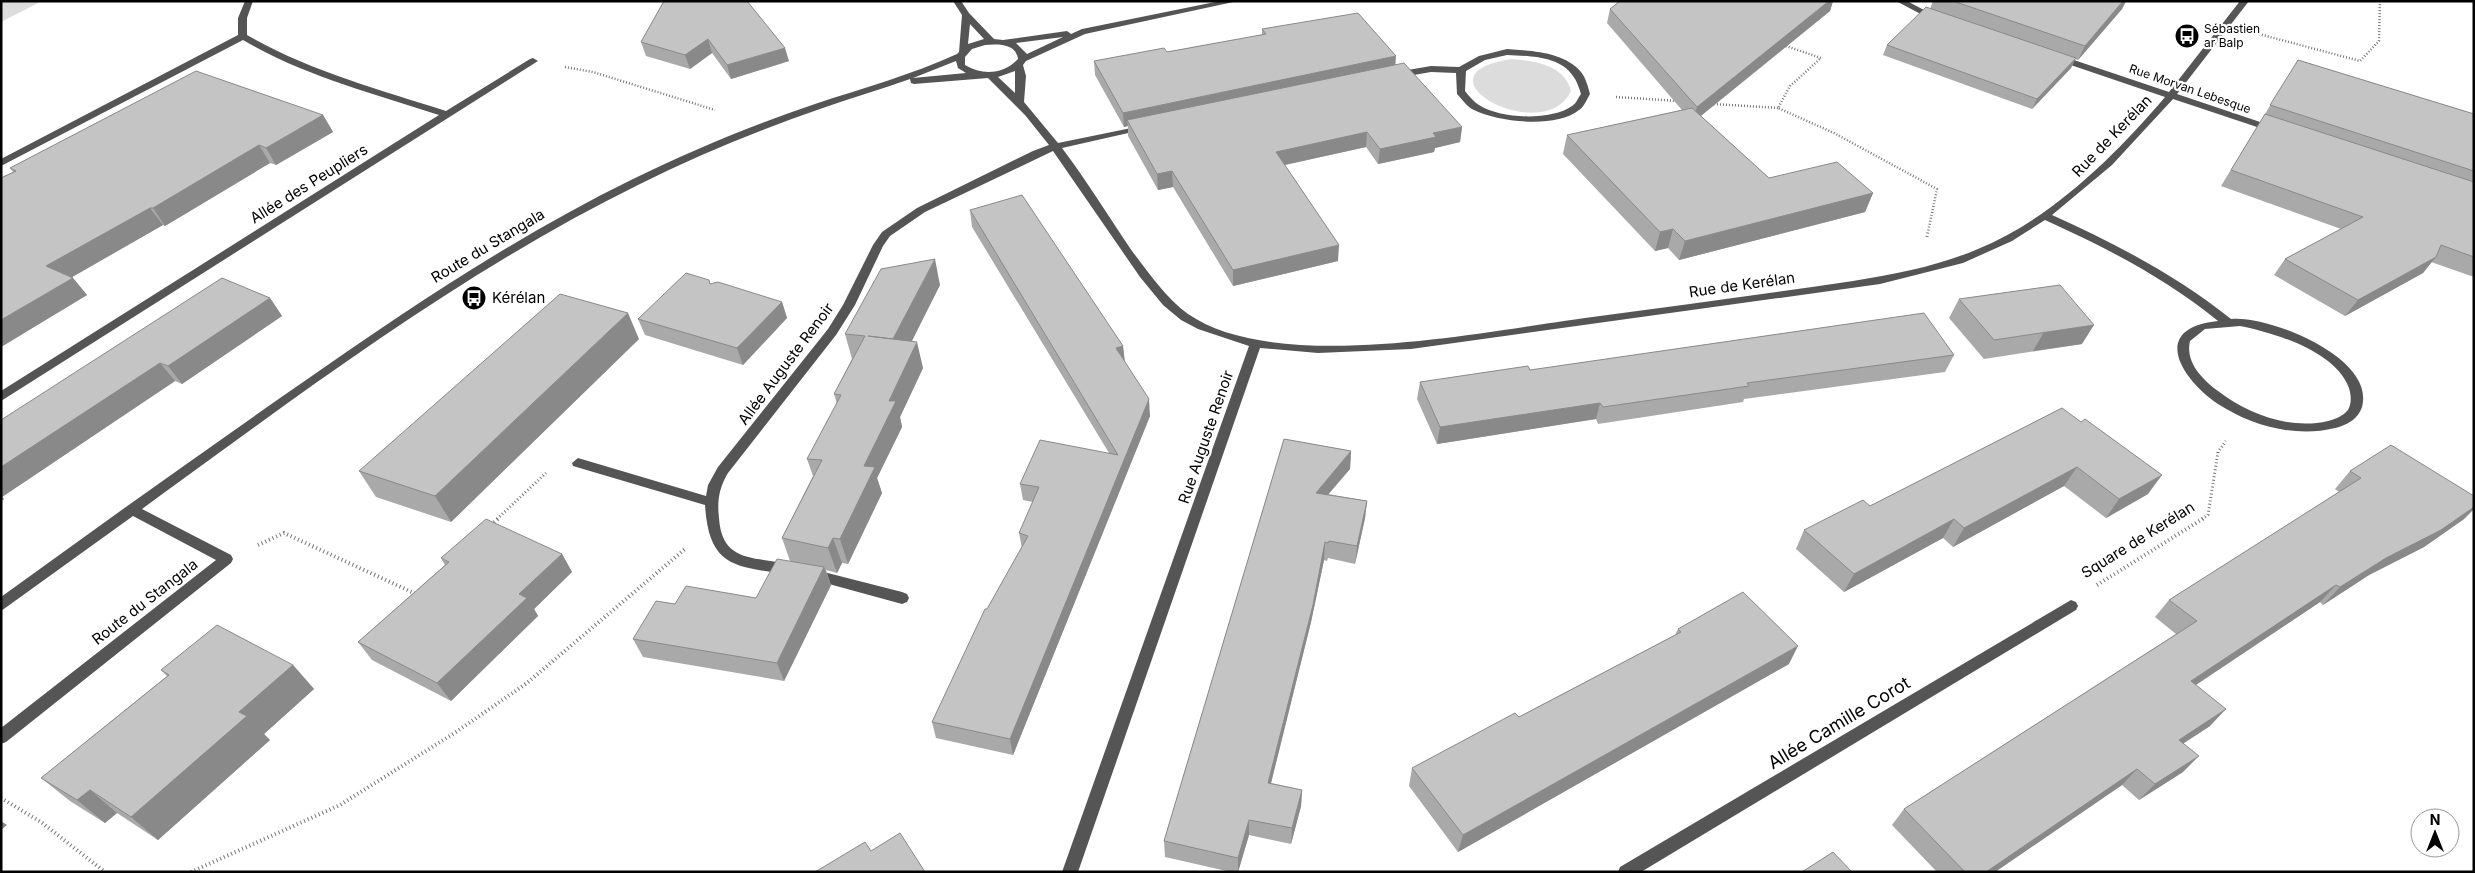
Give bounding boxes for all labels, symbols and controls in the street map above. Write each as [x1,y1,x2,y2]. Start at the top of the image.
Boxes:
place label: Sébastien ar Balp [2204,21,2260,50]
bus stop icon: Sébastien ar Balp [2174,23,2200,49]
street label: Rue Morvan Lebesque [2127,61,2253,116]
street label: Rue de Kerélan [2068,91,2156,181]
street label: Allée des Peupliers [246,140,371,227]
street label: Route du Stangala [428,204,548,287]
street label: Rue de Kerélan [1688,268,1796,301]
bus stop icon: Kérélan [461,285,487,311]
place label: Kérélan [492,288,545,307]
street label: Allée Auguste Renoir [734,299,838,428]
street label: Rue Auguste Renoir [1174,367,1237,506]
street label: Square de Kerélan [2078,497,2198,582]
street label: Route du Stangala [88,554,201,649]
street label: Allée Camille Corot [1764,672,1914,773]
north arrow [2410,808,2460,858]
text: N [2430,811,2440,828]

